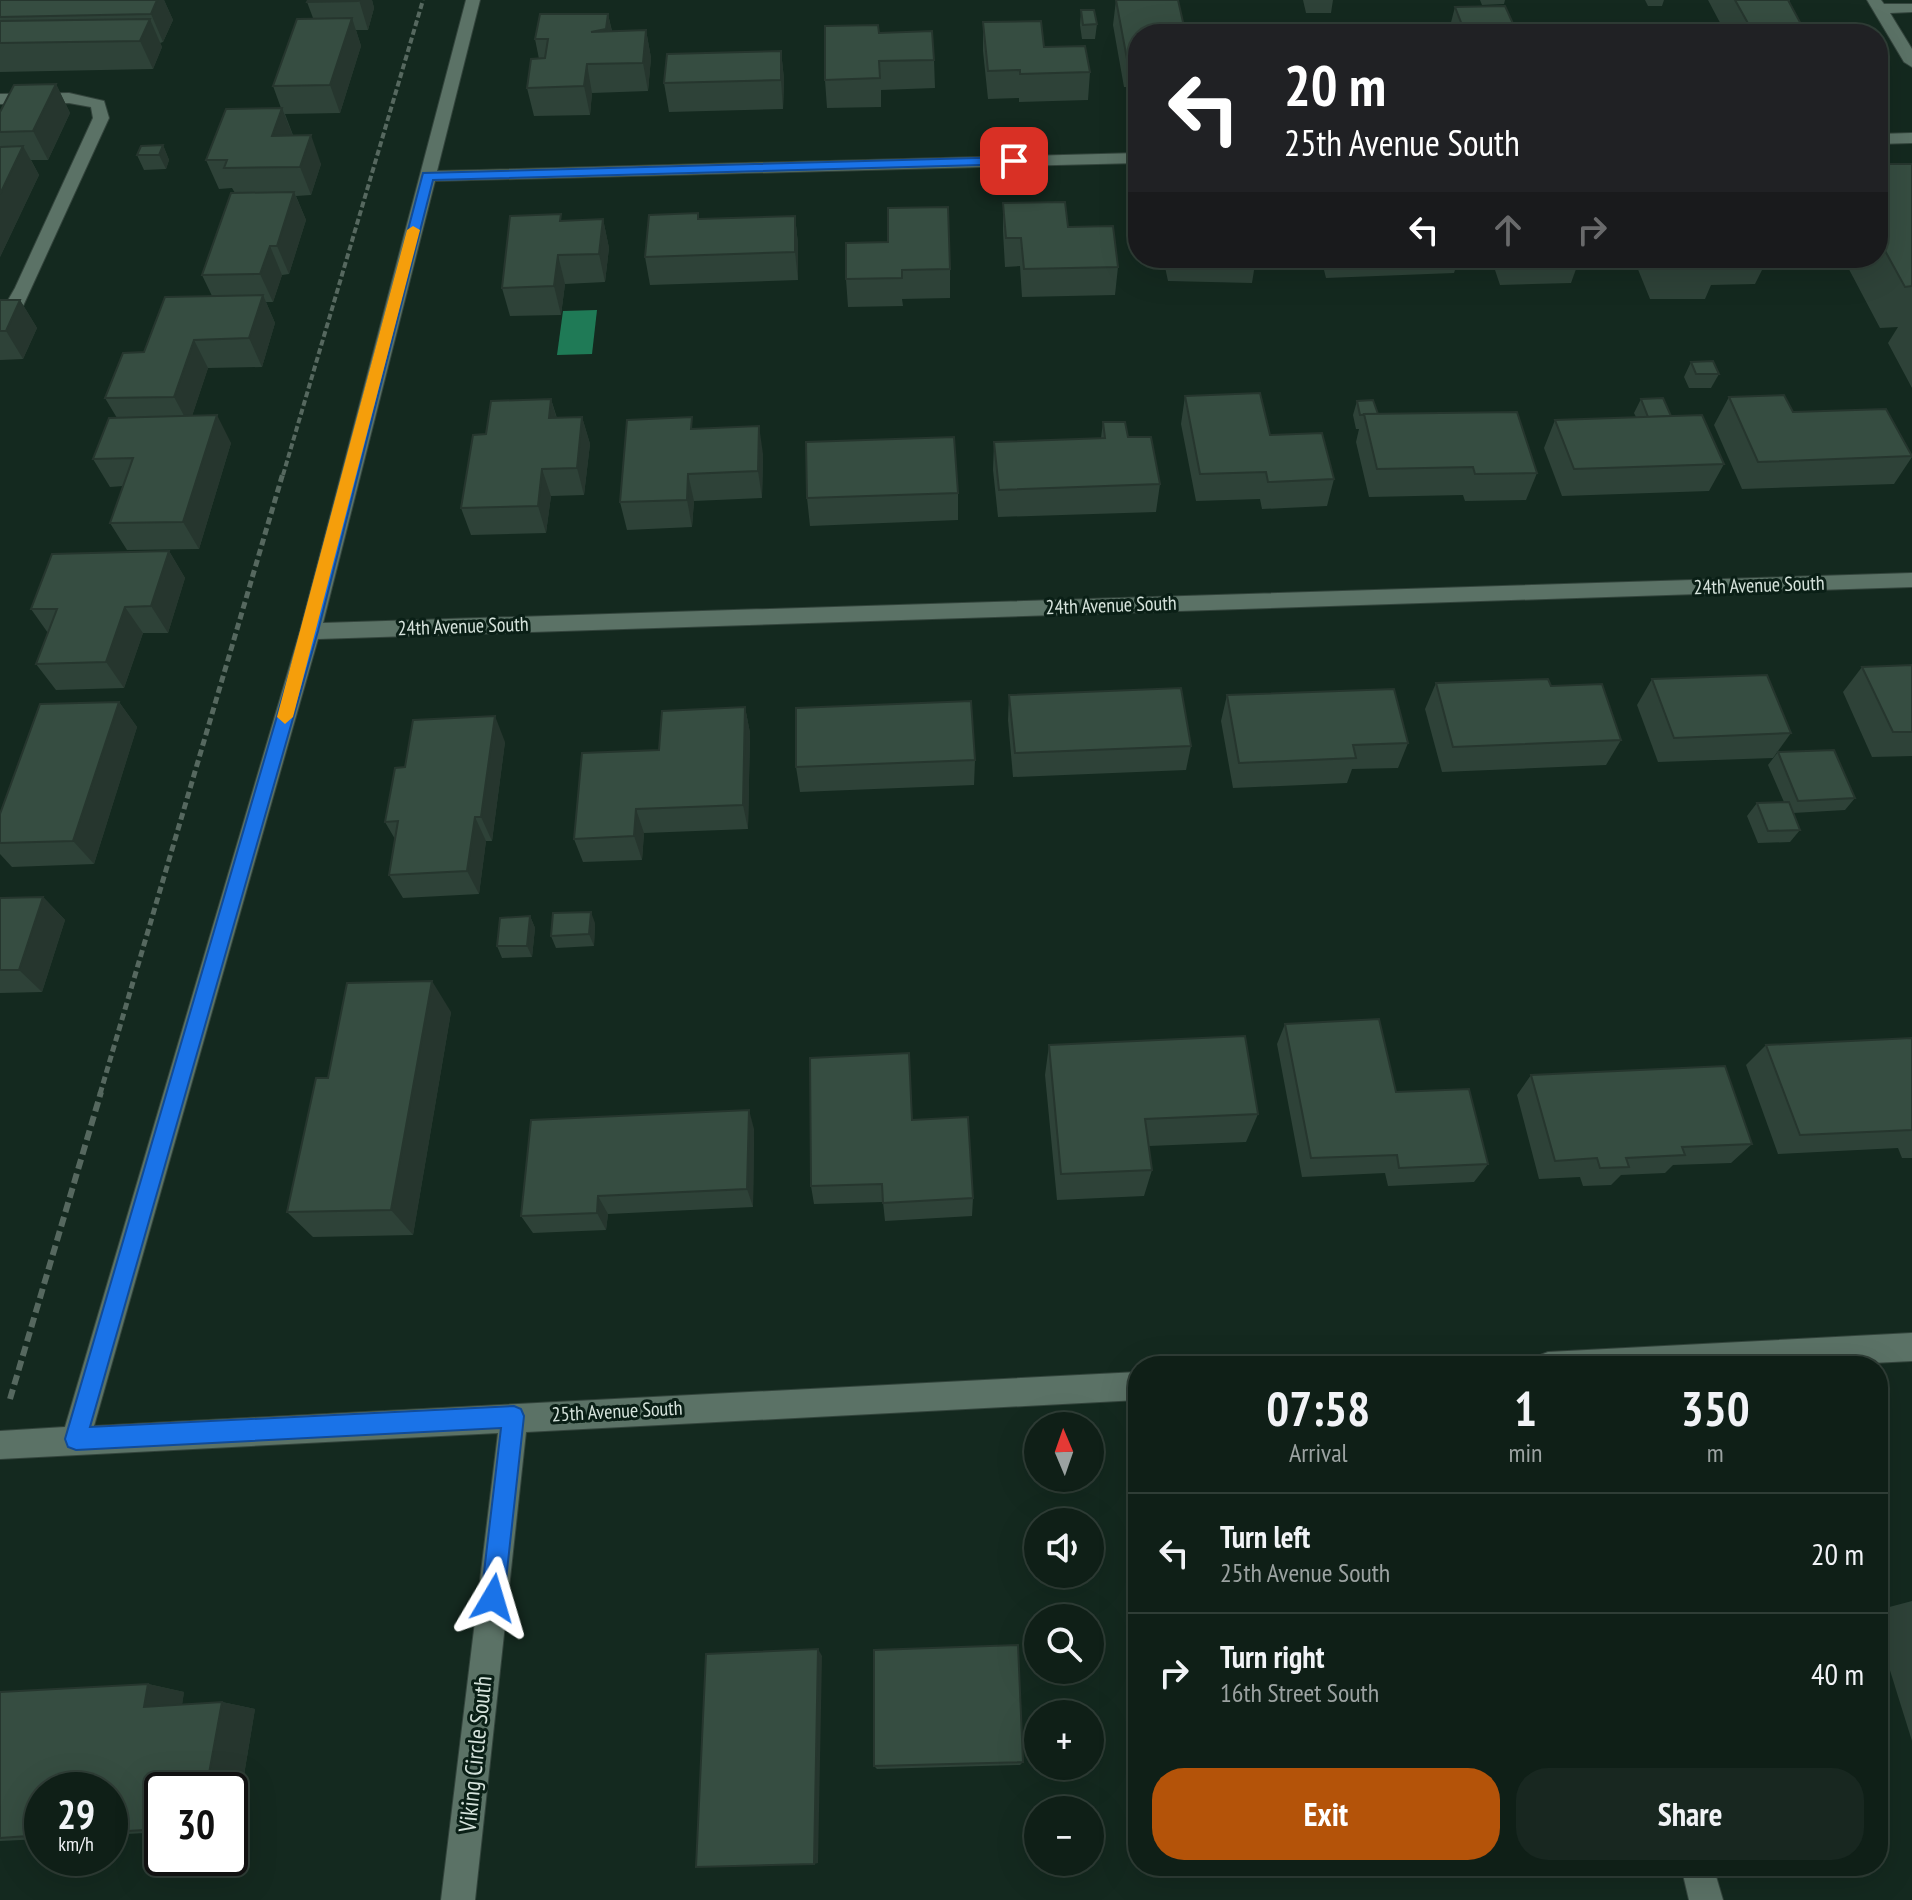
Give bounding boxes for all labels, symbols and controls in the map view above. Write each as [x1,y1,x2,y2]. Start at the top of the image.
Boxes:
text: 20 m [1284,49,1386,121]
icon: left [1152,56,1256,160]
text: 25th Avenue South [1284,119,1520,166]
pin [980,127,1048,195]
icon: arrive [992,139,1036,183]
icon: left [1402,208,1446,252]
icon: ahead [1486,208,1530,252]
icon: right [1570,208,1614,252]
street label: 24th Avenue South [1693,570,1825,600]
street label: 24th Avenue South [1045,590,1177,620]
street label: 24th Avenue South [397,611,529,641]
text: 07:58 [1266,1377,1370,1439]
text: 1 [1514,1377,1537,1439]
text: 350 [1681,1377,1750,1439]
street label: 25th Avenue South [551,1395,683,1427]
north arrow [1024,1412,1104,1492]
map controls [1024,1412,1104,1876]
text: Arrival [1289,1436,1348,1469]
text: min [1508,1436,1542,1469]
text: m [1707,1436,1724,1469]
button: sound [1024,1508,1104,1588]
text: Turn left [1220,1517,1310,1556]
icon: left [1152,1531,1196,1575]
text: 20 m [1811,1534,1864,1573]
position arrow [451,1556,535,1640]
text: 25th Avenue South [1220,1556,1390,1589]
button: search [1024,1604,1104,1684]
text: Turn right [1220,1637,1324,1676]
icon: right [1152,1651,1196,1695]
text: 40 m [1811,1654,1864,1693]
street label: Viking Circle South [451,1674,499,1835]
text: 16th Street South [1220,1676,1379,1709]
button: + [1024,1700,1104,1780]
button: Exit [1152,1768,1500,1860]
button: Share [1516,1768,1864,1860]
speed limit sign: 30 [144,1772,248,1876]
text: 29 [57,1788,95,1840]
button: − [1024,1796,1104,1876]
text: km/h [58,1831,94,1857]

